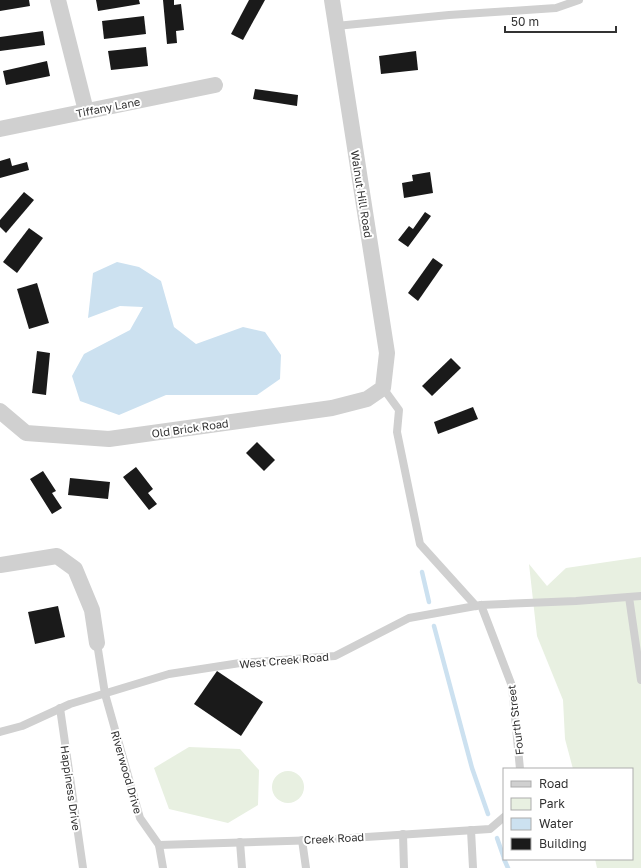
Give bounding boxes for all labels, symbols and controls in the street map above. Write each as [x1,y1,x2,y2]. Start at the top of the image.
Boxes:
scale bar [505,8,616,34]
text: 50 m [511,14,539,29]
street label: Tiffany Lane [75,94,141,120]
street label: Walnut Hill Road [349,149,375,239]
street label: Old Brick Road [151,416,229,440]
street label: West Creek Road [239,650,329,670]
street label: Fourth Street [504,684,526,756]
street label: Riverwood Drive [109,729,145,815]
street label: Happiness Drive [59,745,83,831]
legend [503,768,633,860]
text: Road [539,776,568,791]
text: Park [539,796,565,811]
text: Water [539,816,573,831]
street label: Creek Road [304,830,364,846]
text: Building [539,836,587,851]

